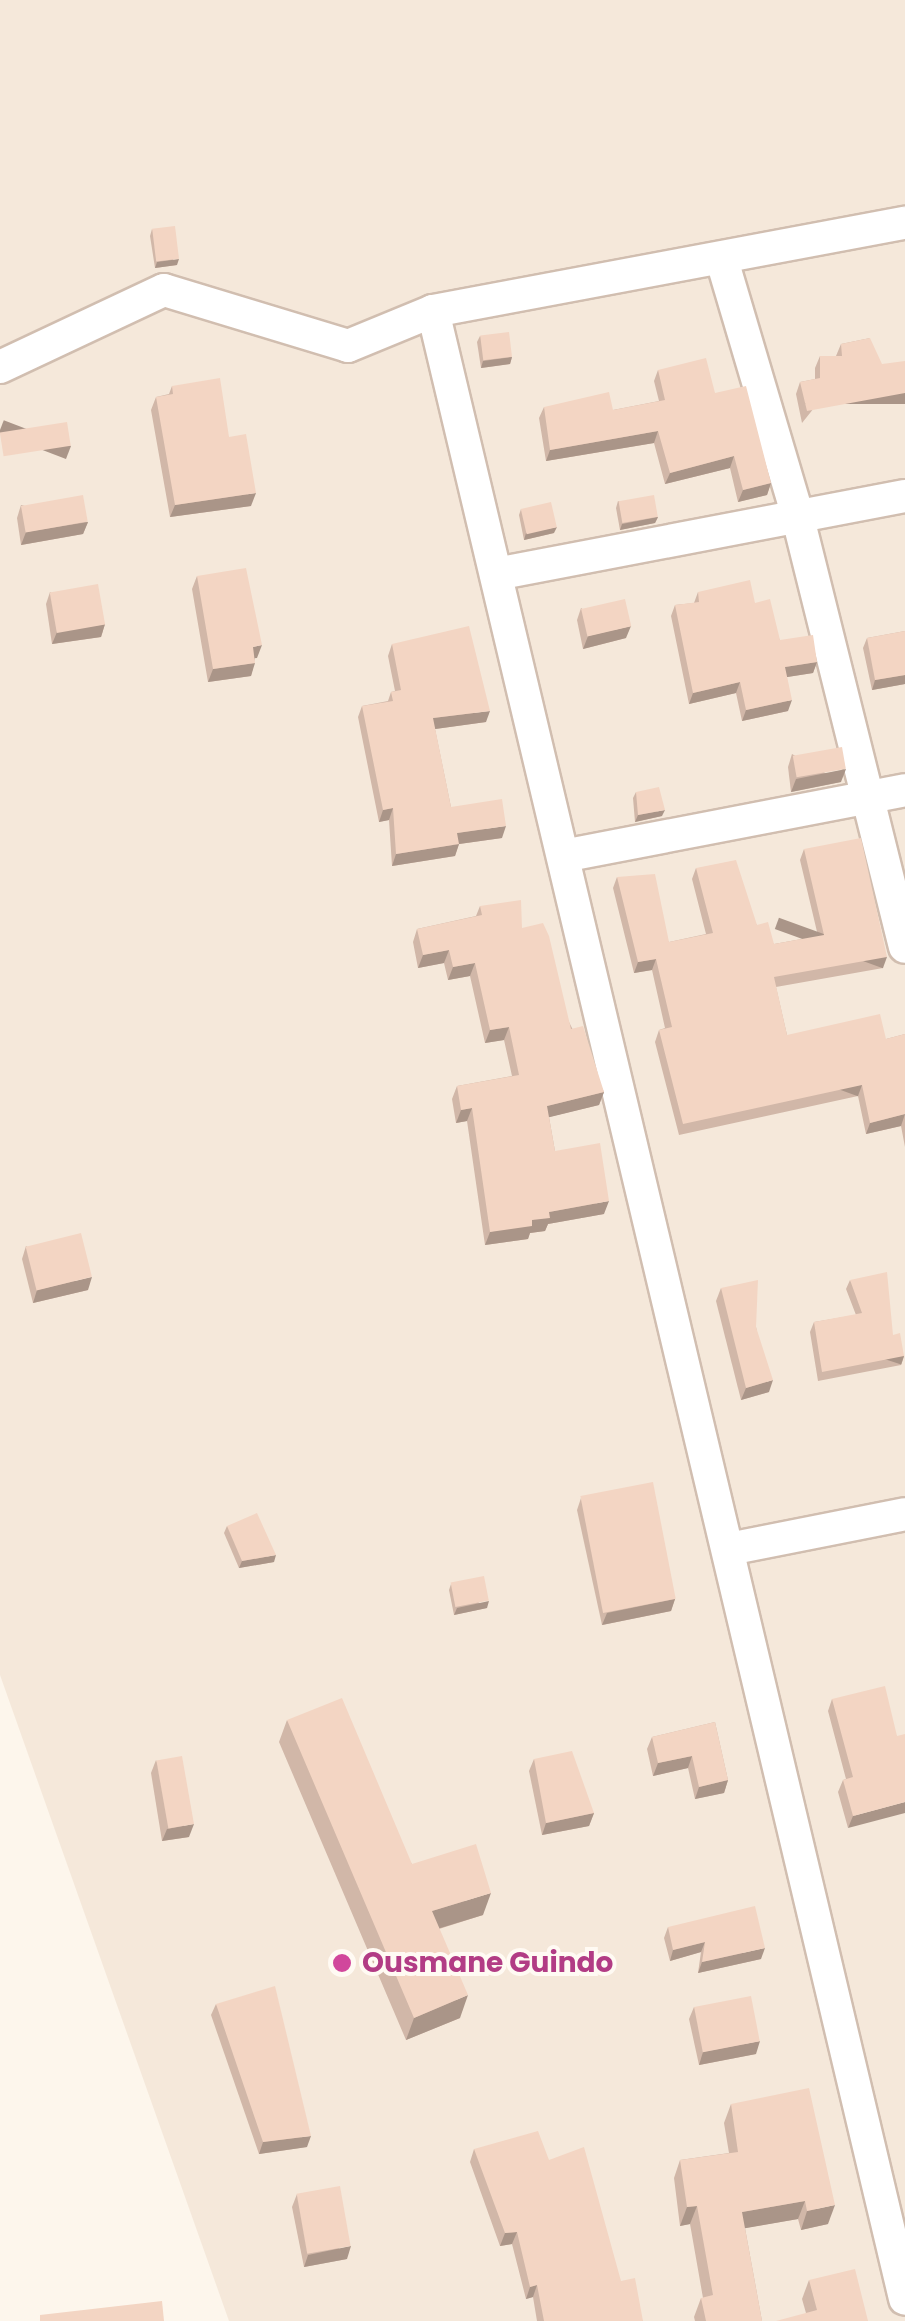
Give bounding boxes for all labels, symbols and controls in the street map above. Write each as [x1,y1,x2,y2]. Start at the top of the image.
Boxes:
place label: Ousmane Guindo [362,1946,613,1980]
marker: Ousmane Guindo [331,1952,353,1974]

